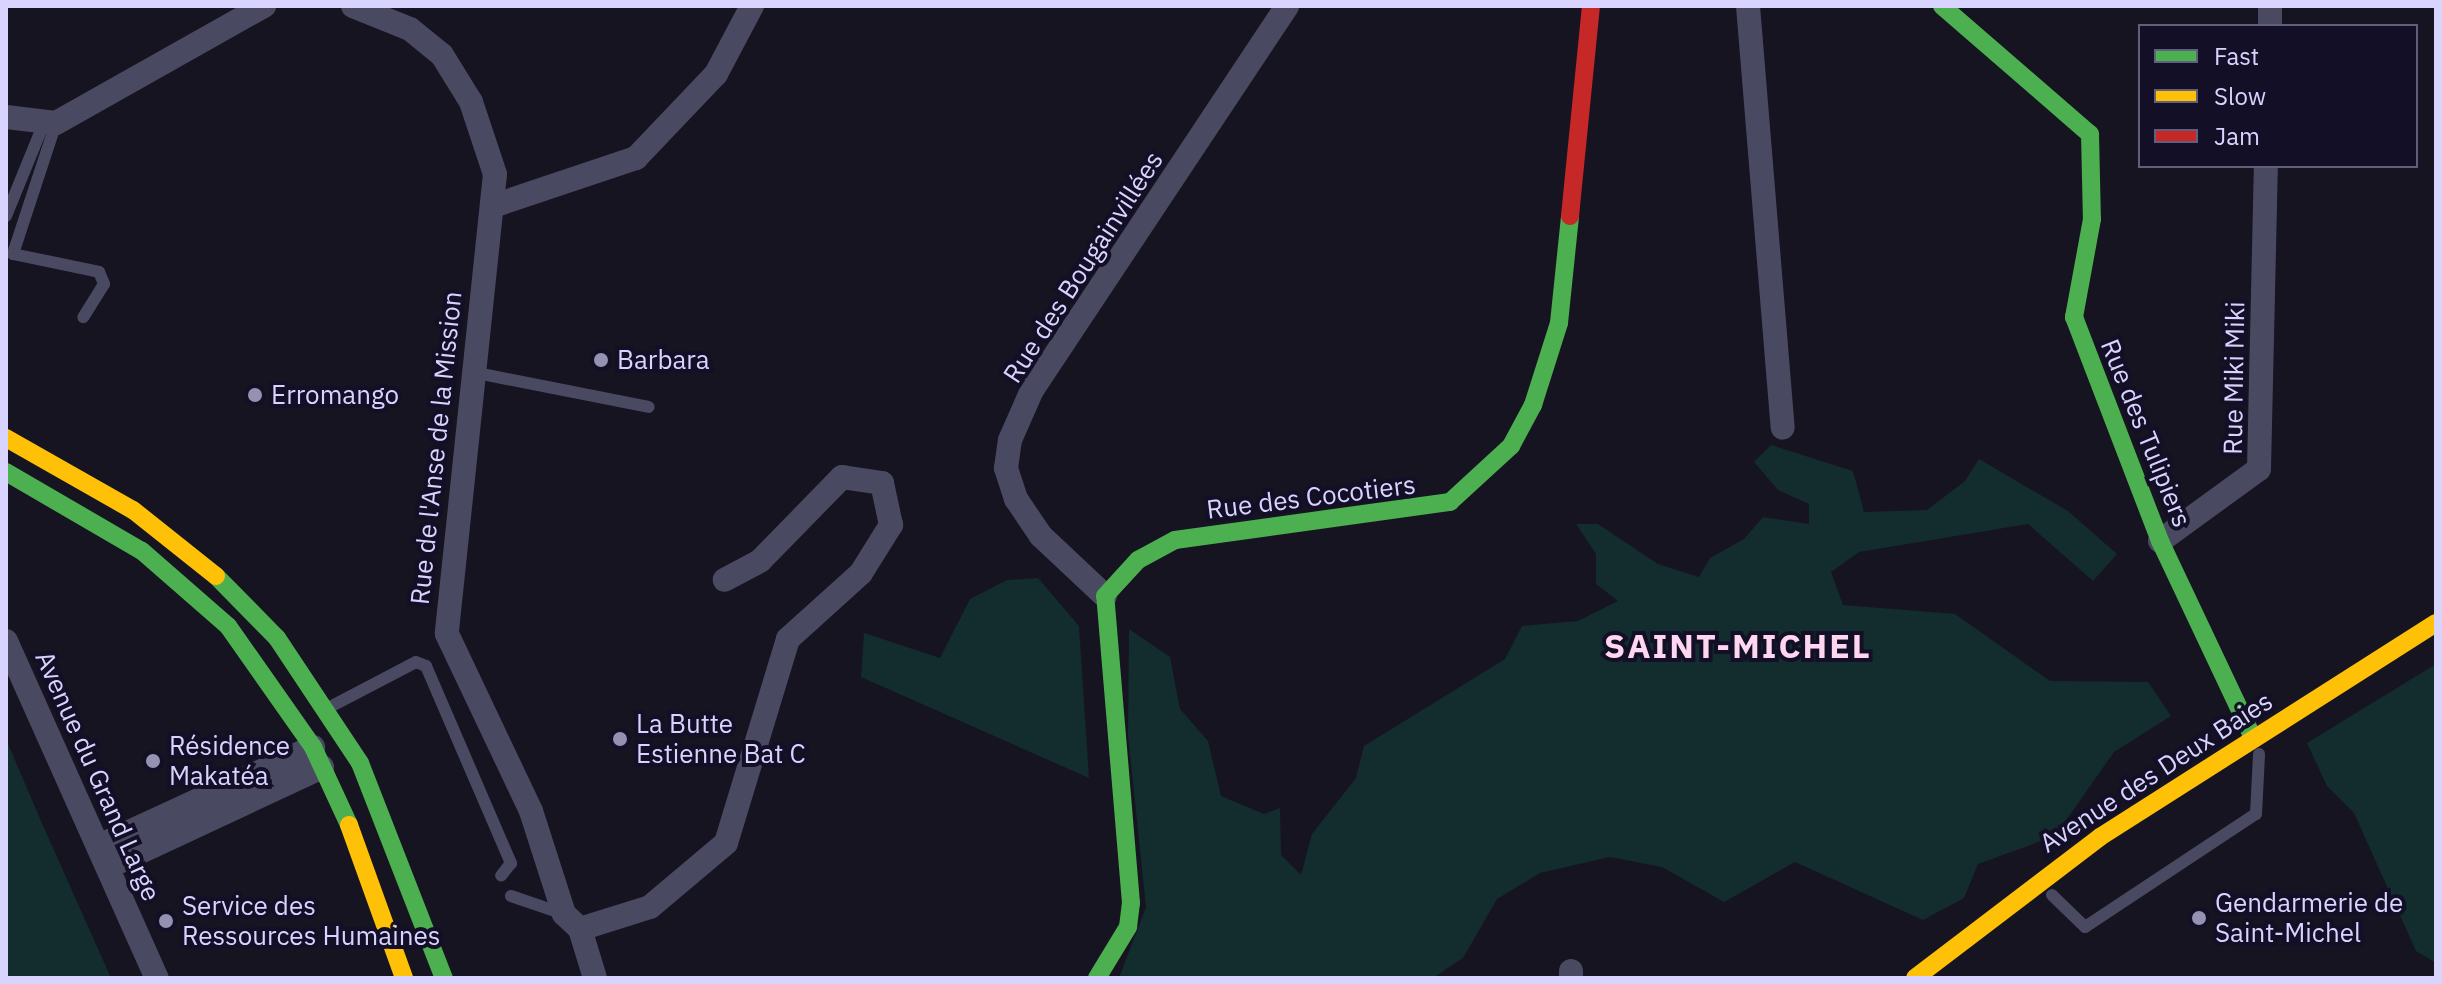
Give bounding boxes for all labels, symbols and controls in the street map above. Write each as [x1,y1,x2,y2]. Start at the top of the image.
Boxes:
legend [2138,24,2418,168]
text: Fast [2214,40,2259,72]
text: Slow [2214,80,2266,112]
text: Jam [2214,120,2260,152]
street label: Rue des Bougainvillées [997,146,1169,388]
street label: Rue de l'Anse de la Mission [404,290,468,606]
street label: Rue Miki Miki [2217,301,2251,455]
street label: Rue des Tulipiers [2094,334,2198,532]
place label: Barbara [617,344,710,376]
marker: Barbara [592,351,610,369]
place label: Erromango [271,379,399,411]
marker: Erromango [246,386,264,404]
street label: Rue des Cocotiers [1205,469,1417,525]
district label: SAINT-MICHEL [1604,626,1872,666]
street label: Avenue du Grand Large [29,646,167,906]
street label: Avenue des Deux Baies [2034,685,2278,859]
place label: La Butte Estienne Bat C [636,708,806,770]
place label: Résidence Makatéa [169,730,290,792]
marker: La Butte Estienne Bat C [611,730,629,748]
marker: Résidence Makatéa [144,752,162,770]
place label: Gendarmerie de Saint-Michel [2215,887,2403,948]
place label: Service des Ressources Humaines [182,890,440,952]
marker: Gendarmerie de Saint-Michel [2190,909,2208,927]
marker: Service des Ressources Humaines [157,912,175,930]

